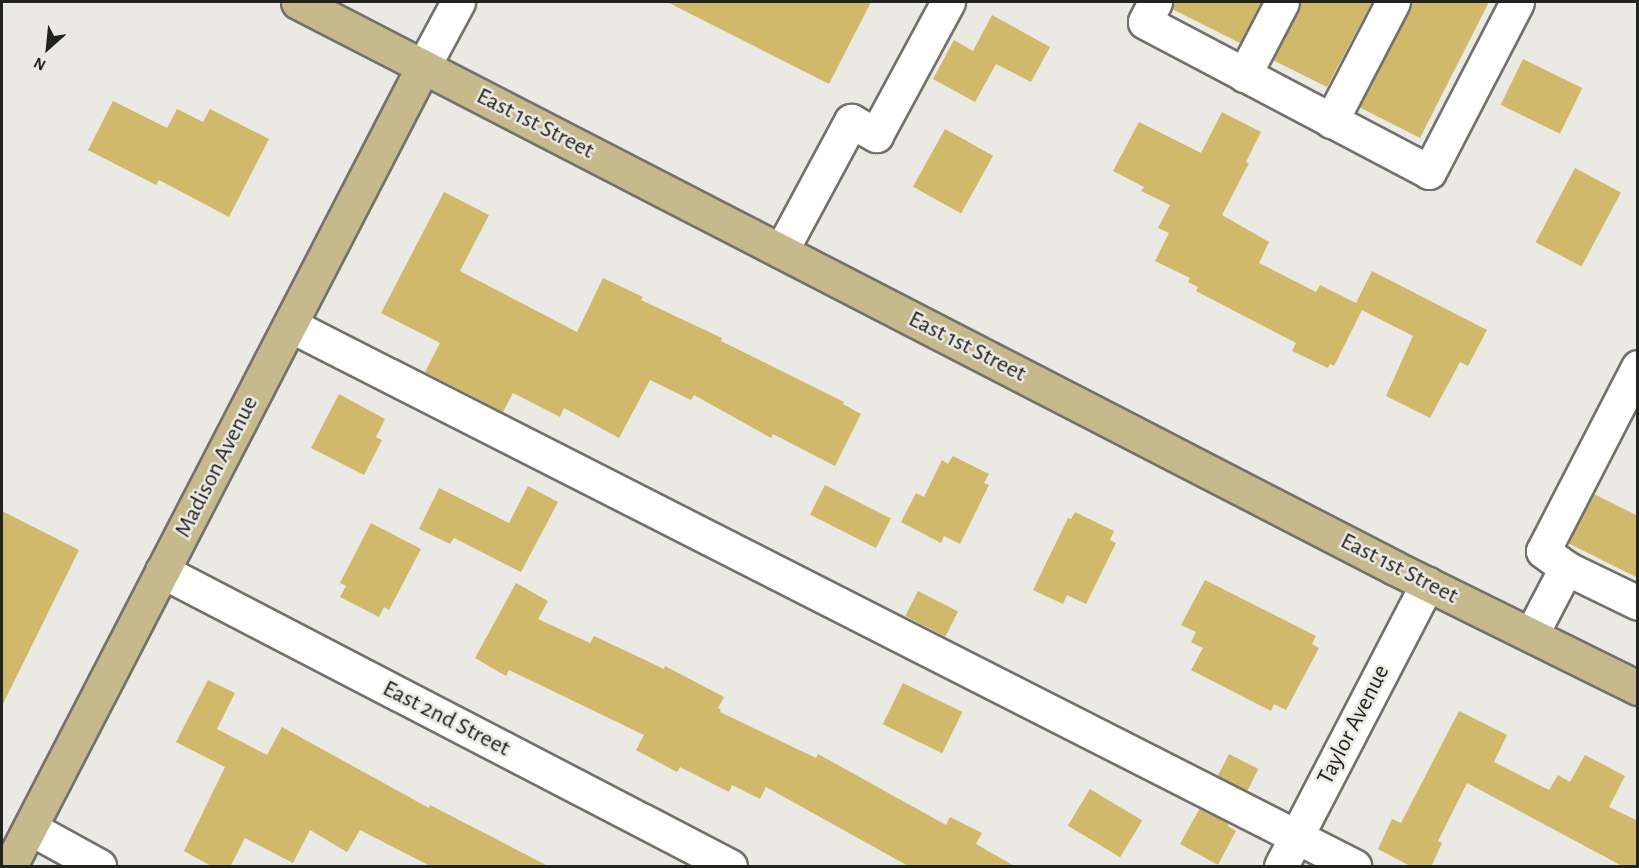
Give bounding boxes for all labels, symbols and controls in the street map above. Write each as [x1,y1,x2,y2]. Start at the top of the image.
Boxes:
north arrow [18,18,78,78]
text: N [31,54,48,74]
street label: East 1st Street [471,82,599,166]
street label: East 1st Street [903,305,1031,389]
street label: Madison Avenue [169,392,265,542]
street label: East 1st Street [1335,527,1463,611]
street label: Taylor Avenue [1312,660,1396,790]
street label: East 2nd Street [378,675,514,763]

